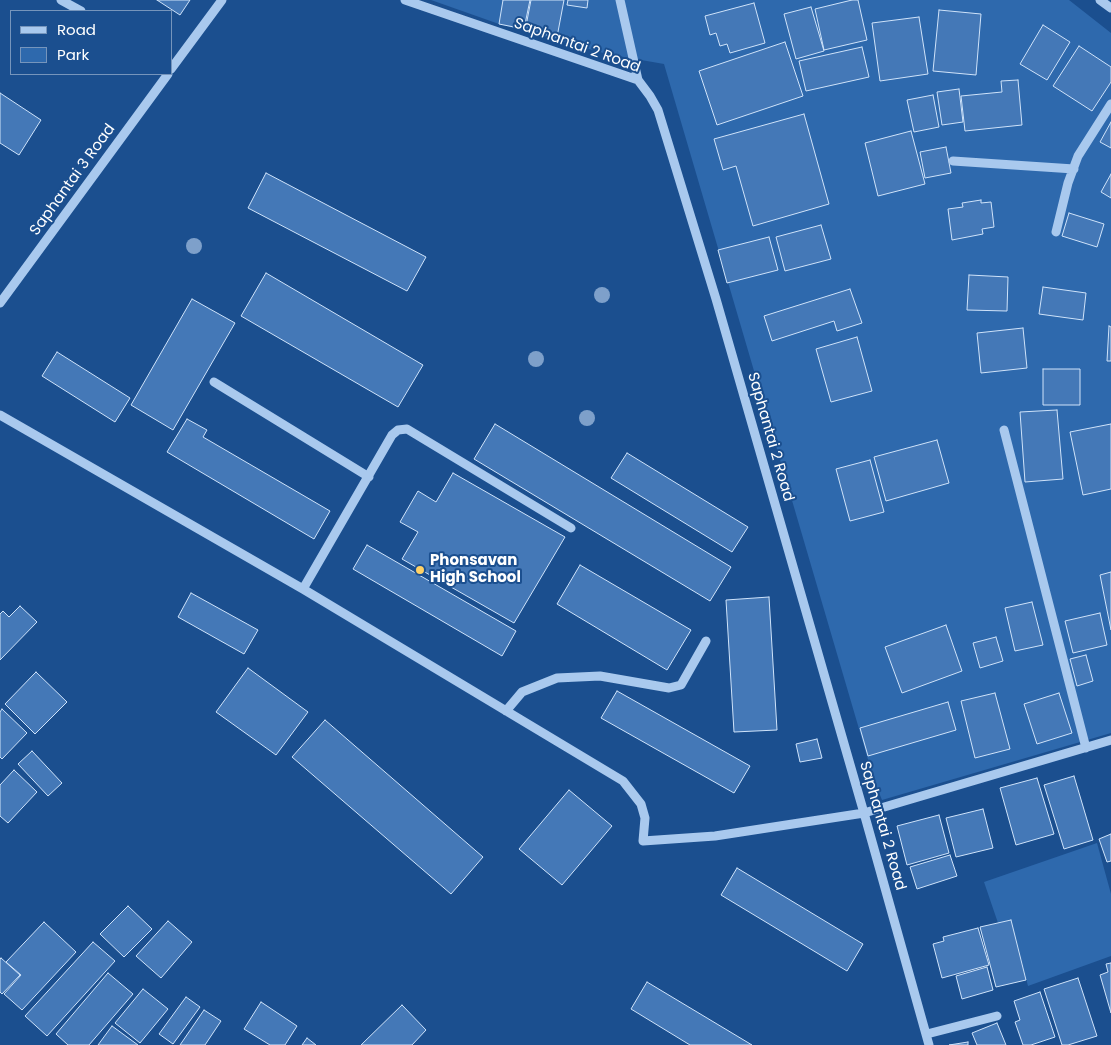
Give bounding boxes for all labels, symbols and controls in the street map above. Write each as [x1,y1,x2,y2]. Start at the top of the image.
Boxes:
legend [10,10,172,75]
street label: Saphantai 2 Road [511,15,643,77]
text: Road [57,19,96,40]
text: Park [57,44,89,65]
street label: Saphantai 3 Road [26,121,120,239]
street label: Saphantai 2 Road [743,370,797,504]
place label: Phonsavan High School [430,552,521,587]
marker: Phonsavan High School [414,564,426,576]
street label: Saphantai 2 Road [855,759,909,893]

